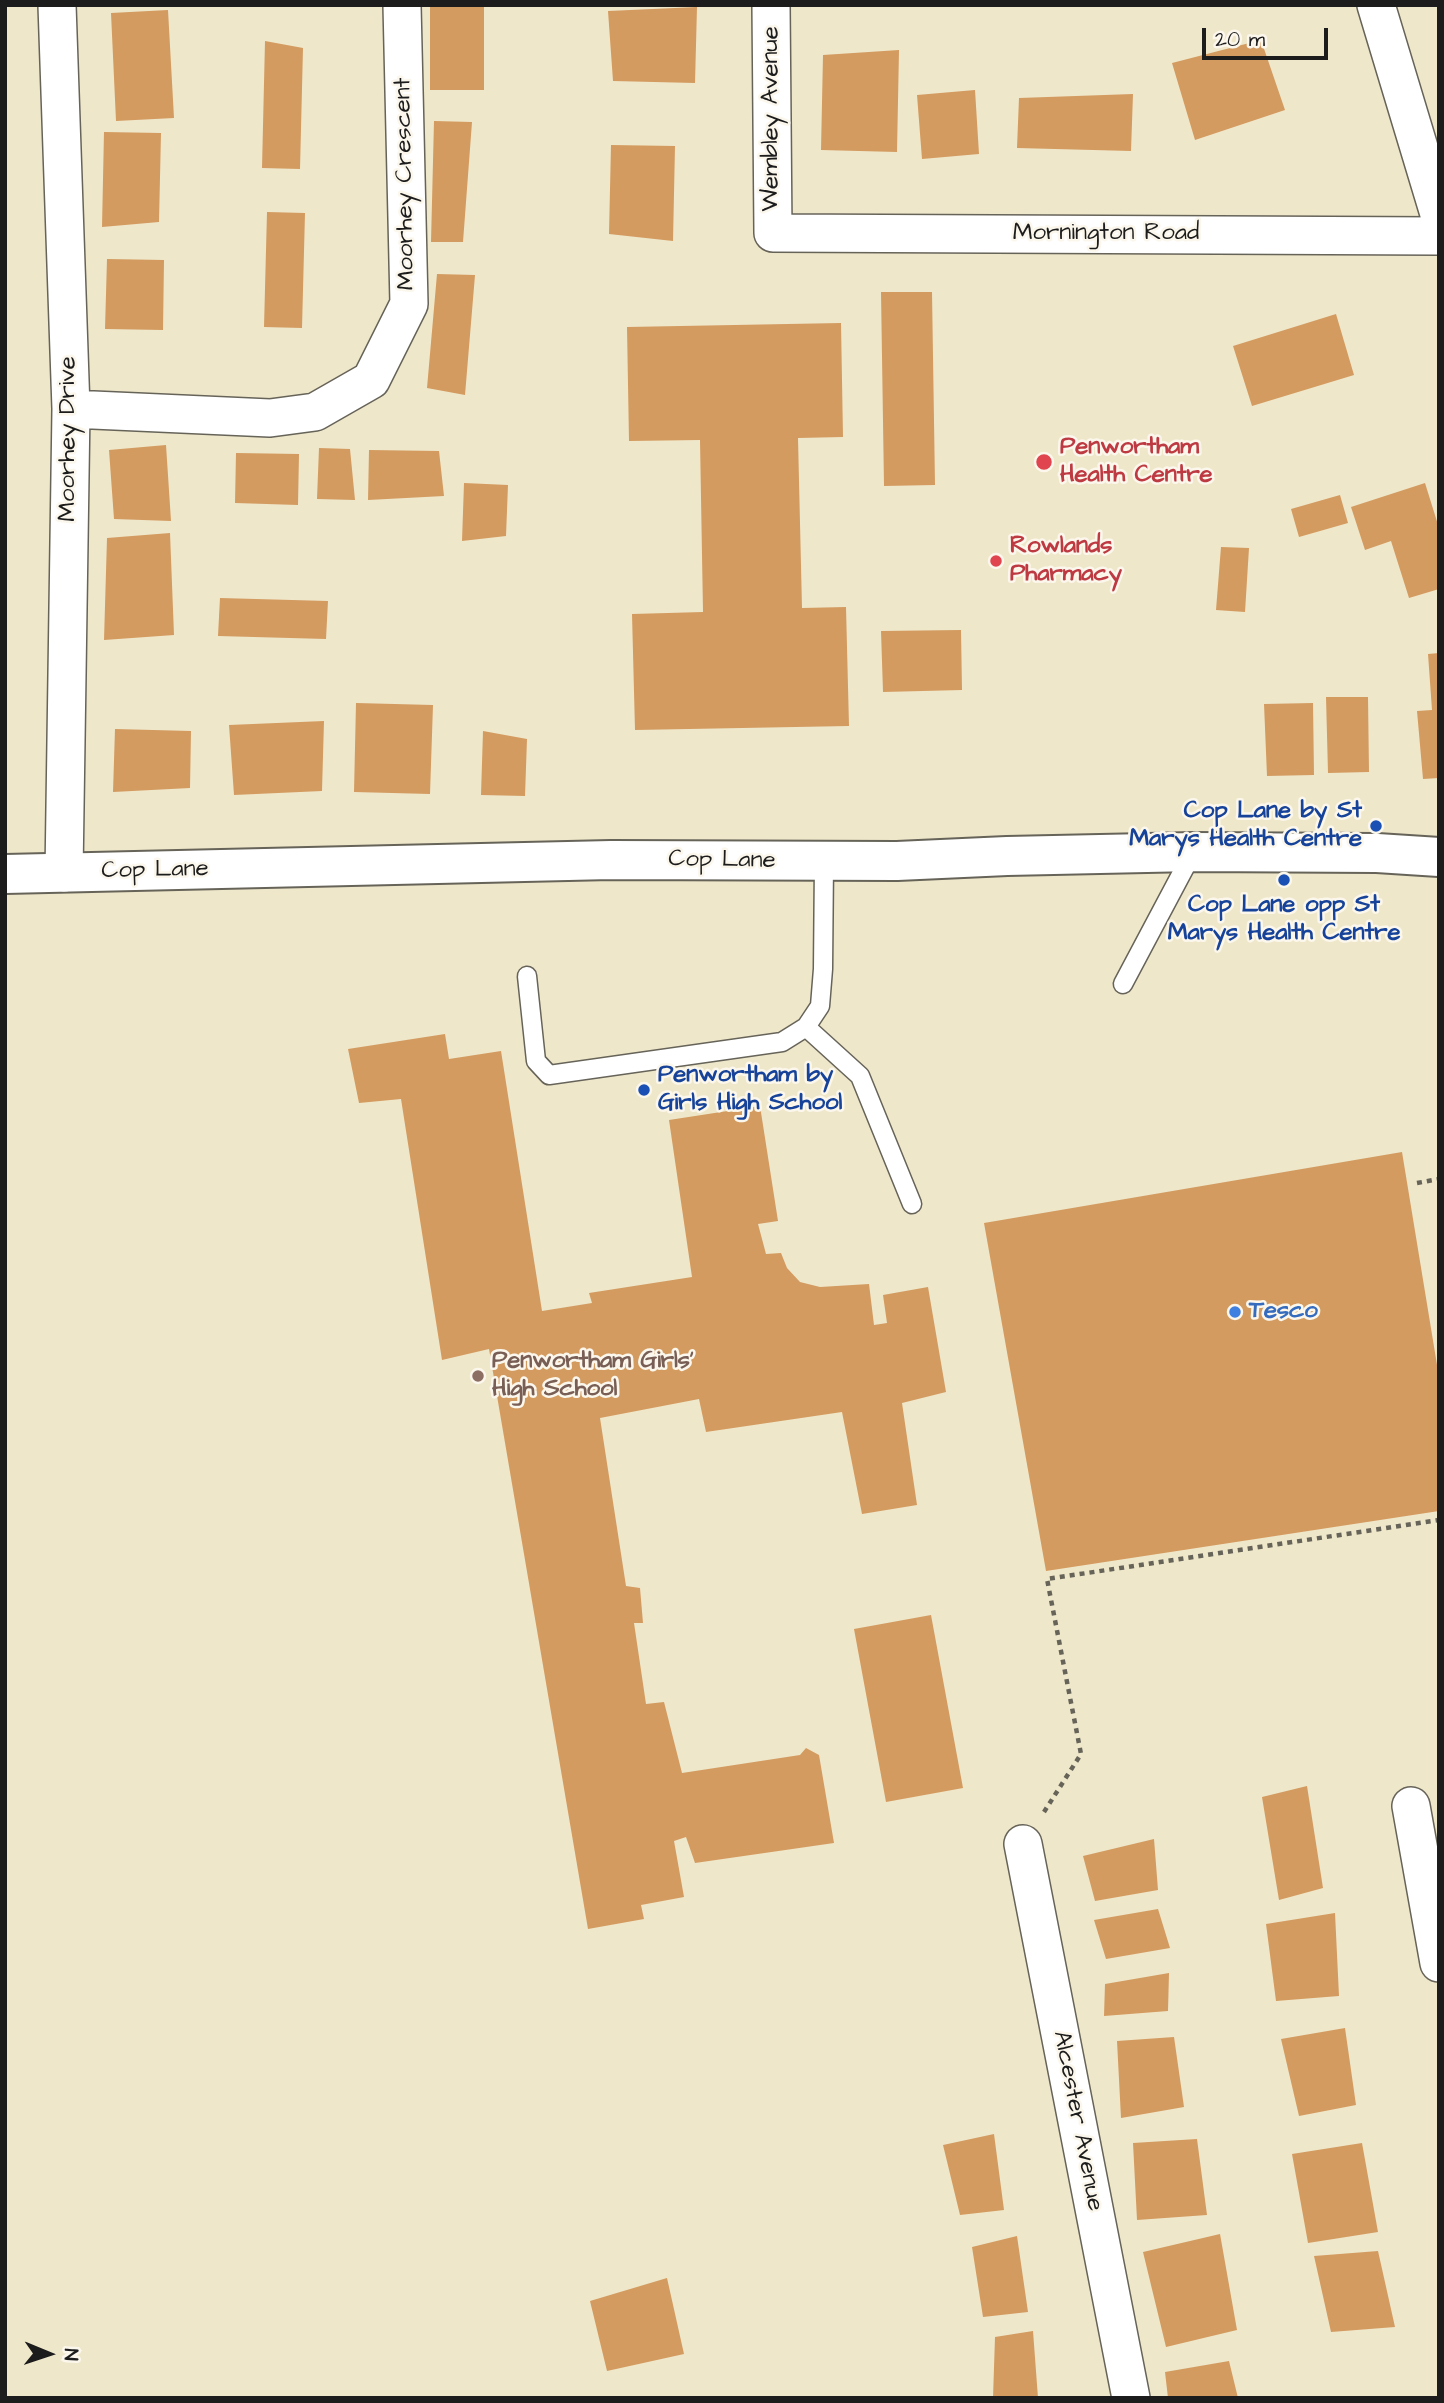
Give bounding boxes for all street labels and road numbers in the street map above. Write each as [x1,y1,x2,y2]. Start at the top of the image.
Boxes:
street label: Wembley Avenue [758,26,786,212]
street label: Moorhey Crescent [390,77,422,291]
street label: Mornington Road [1013,220,1199,248]
street label: Moorhey Drive [55,356,83,522]
street label: Cop Lane [668,846,776,876]
street label: Cop Lane [101,856,209,886]
street label: Alcester Avenue [1045,2028,1109,2214]

